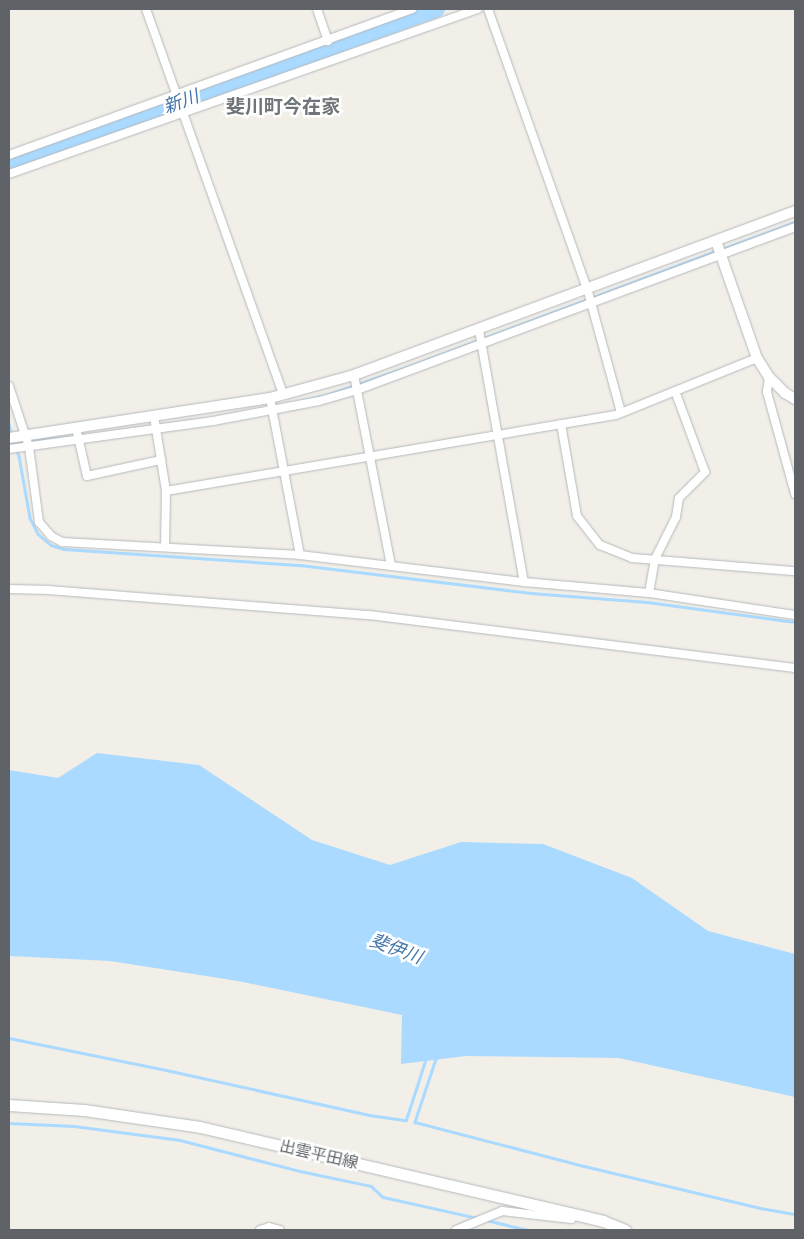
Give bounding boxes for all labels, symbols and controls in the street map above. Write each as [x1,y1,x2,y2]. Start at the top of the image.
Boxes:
water label: 新川 [160,86,202,118]
district label: 斐川町今在家 [226,96,340,118]
water label: 斐伊川 [367,930,425,968]
street label: 出雲平田線 [278,1136,360,1172]

